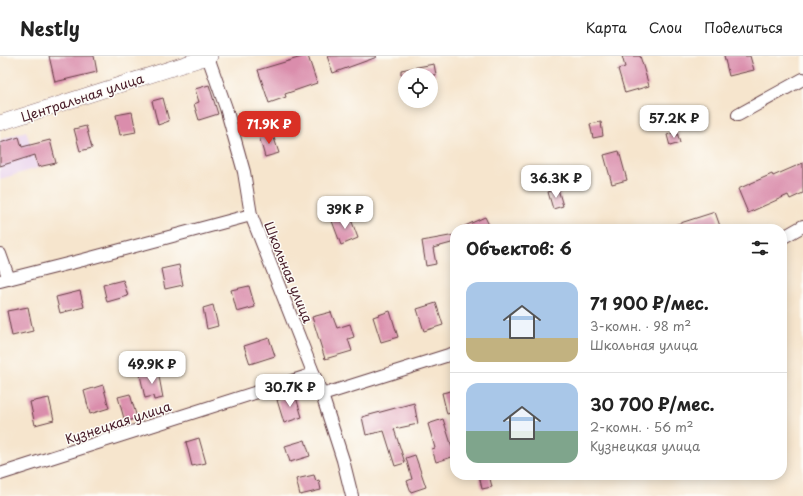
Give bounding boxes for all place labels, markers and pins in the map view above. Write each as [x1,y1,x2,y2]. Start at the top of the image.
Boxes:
pin: 57.2K ₽ [637,105,711,139]
pin: 71.9K ₽ [232,111,306,145]
pin: 36.3K ₽ [519,165,593,199]
pin: 39K ₽ [317,196,373,230]
pin: 49.9K ₽ [115,351,189,385]
pin: 30.7K ₽ [253,374,327,408]

